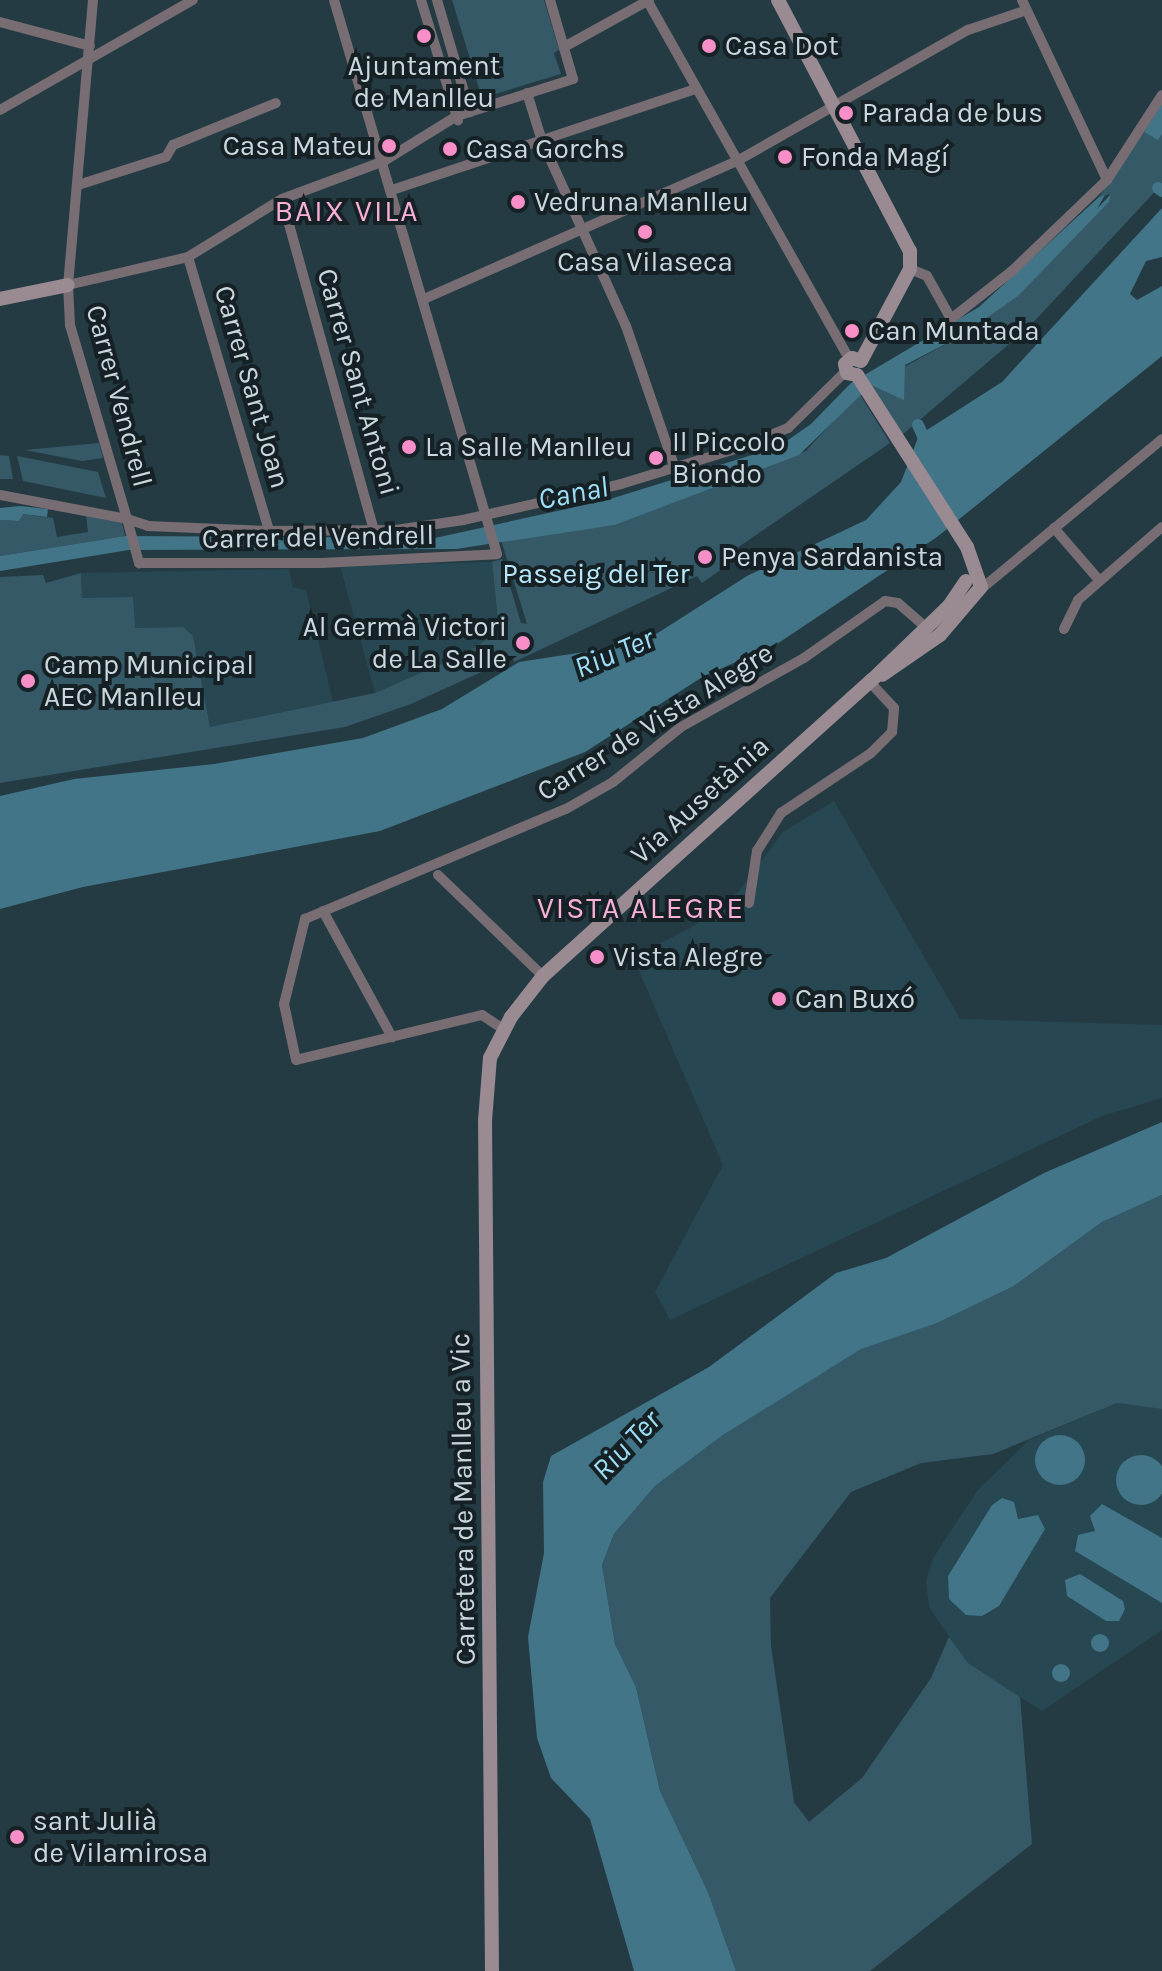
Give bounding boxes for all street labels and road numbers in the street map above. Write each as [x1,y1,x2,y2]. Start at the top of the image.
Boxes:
street label: Carrer Sant Antoni [310,265,406,499]
street label: Carrer Sant Joan [207,282,297,492]
street label: Carrer Vendrell [79,301,159,491]
street label: Carrer del Vendrell [202,518,434,556]
street label: Carrer de Vista Alegre [531,636,779,808]
street label: Via Ausetània [624,729,776,871]
street label: Carretera de Manlleu a Vic [443,1333,483,1665]

